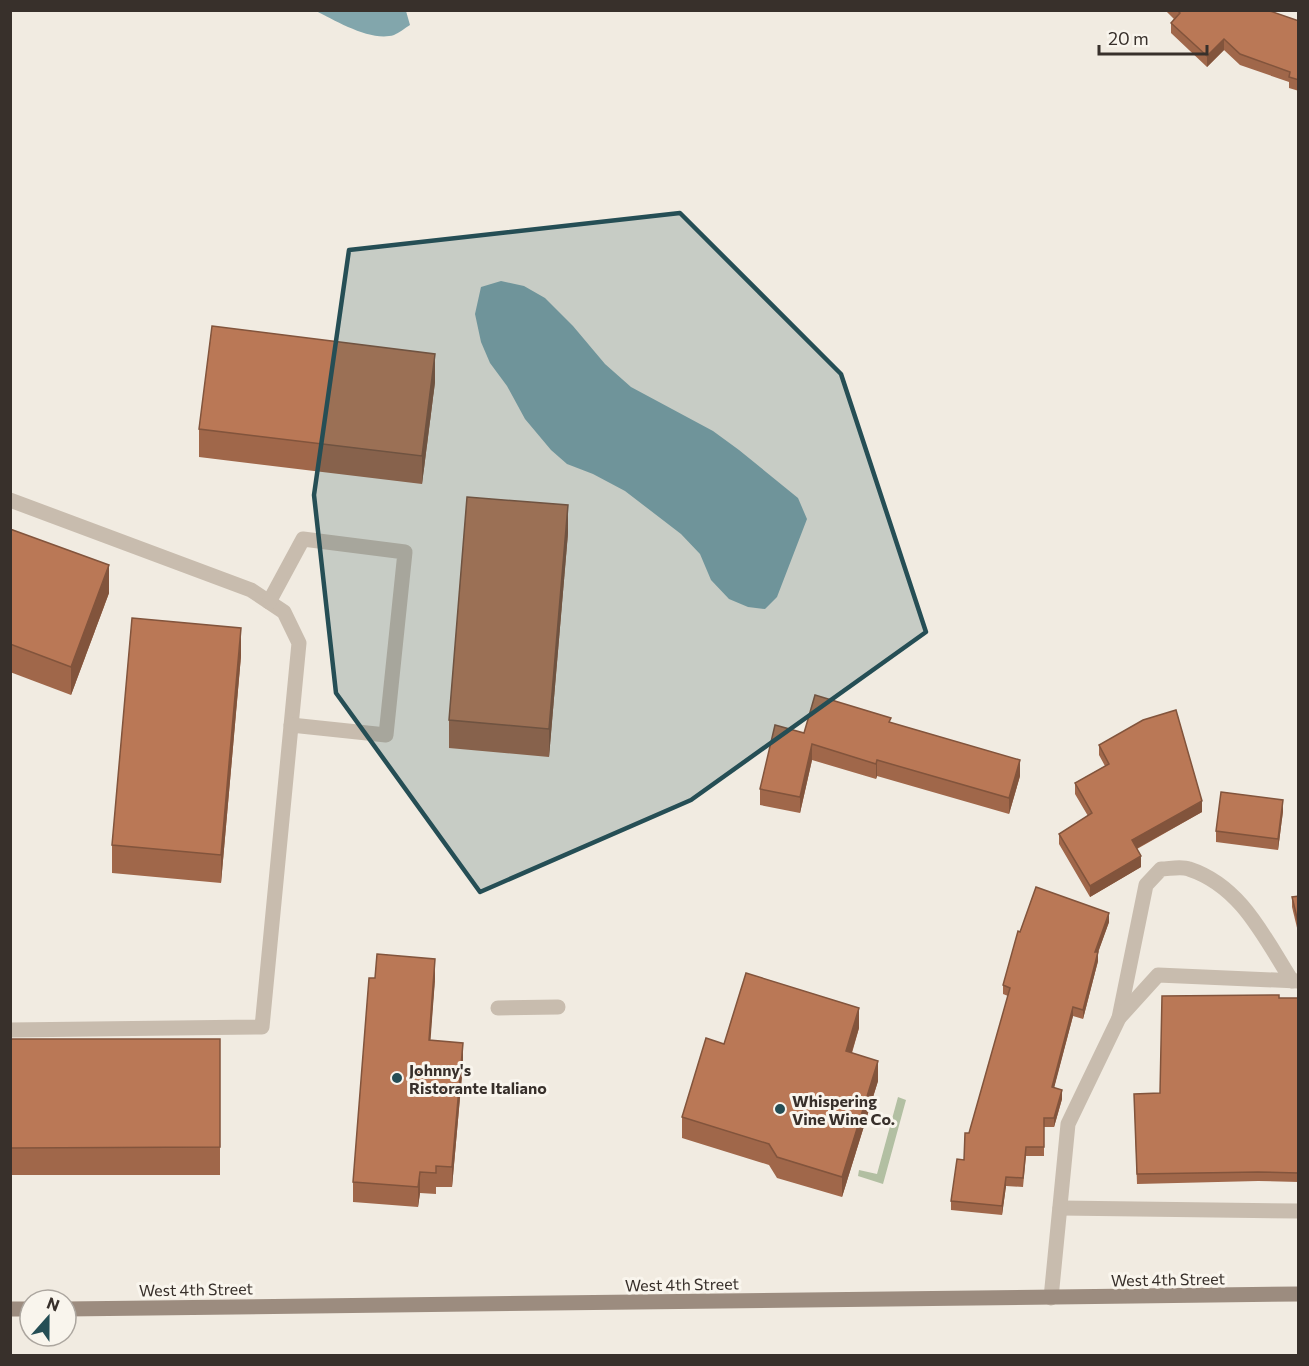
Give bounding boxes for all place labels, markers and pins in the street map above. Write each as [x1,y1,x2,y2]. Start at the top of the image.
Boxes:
place label: Johnny's Ristorante Italiano [409,1060,547,1097]
marker: Johnny's Ristorante Italiano [390,1071,404,1085]
place label: Whispering Vine Wine Co. [792,1091,895,1128]
marker: Whispering Vine Wine Co. [773,1102,787,1116]

